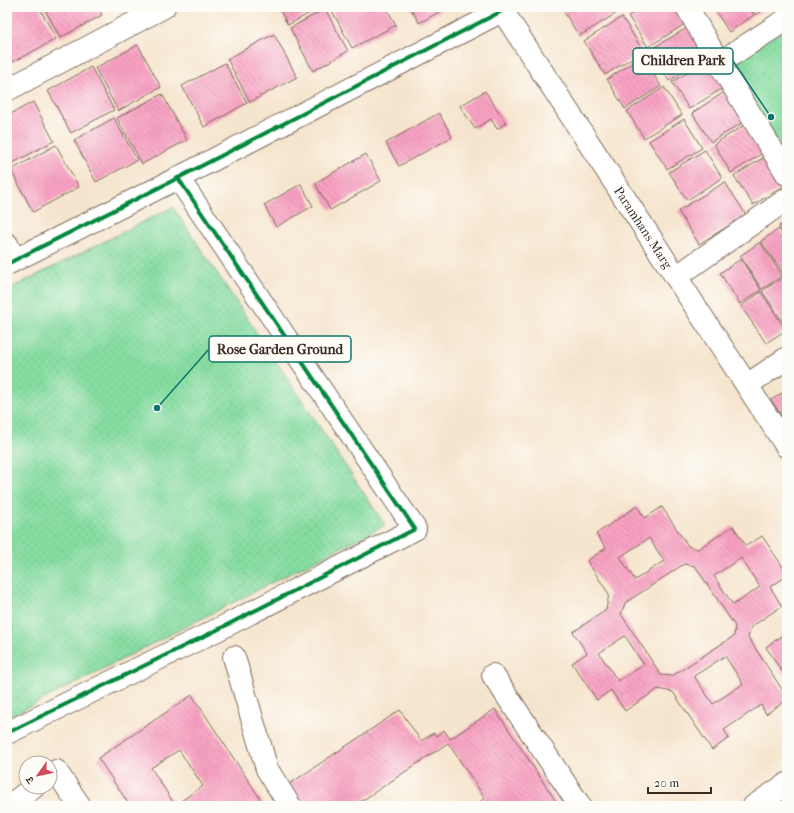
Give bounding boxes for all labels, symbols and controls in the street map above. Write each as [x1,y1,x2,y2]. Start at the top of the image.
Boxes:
callout: Children Park [633,48,733,74]
text: Children Park [641,52,726,69]
street label: Paramhans Marg [611,183,676,272]
callout: Rose Garden Ground [209,336,351,362]
text: Rose Garden Ground [217,341,345,358]
north arrow [18,755,58,795]
scale bar [648,769,711,795]
text: उ [22,773,38,787]
text: 20 m [654,776,679,790]

